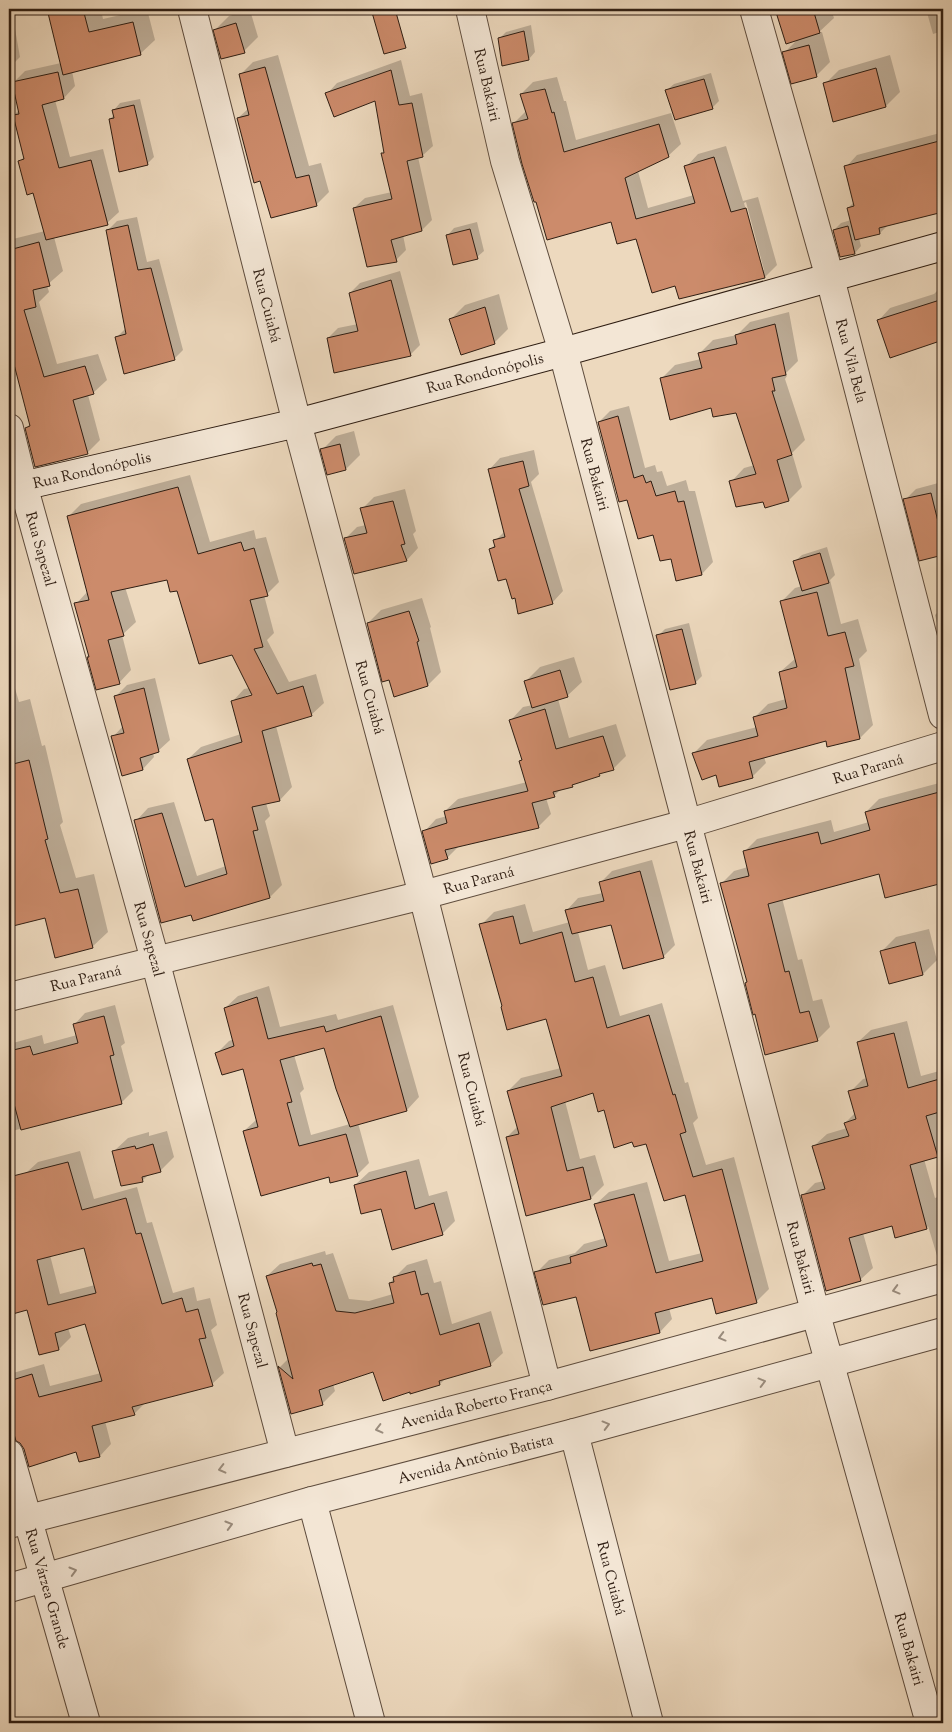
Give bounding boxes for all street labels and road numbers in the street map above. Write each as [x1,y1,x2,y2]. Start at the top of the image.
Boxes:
street label: Rua Bakairi [467,47,505,124]
street label: Rua Cuiabá [246,267,285,345]
street label: Rua Vila Bela [829,317,871,406]
street label: Rua Rondonópolis [424,349,546,400]
street label: Rua Bakairi [574,436,613,513]
street label: Rua Rondonópolis [31,448,153,495]
street label: Rua Sapezal [19,509,60,589]
street label: Rua Cuiabá [349,658,389,737]
street label: Rua Paraná [831,750,906,791]
street label: Rua Bakairi [677,829,717,906]
street label: Rua Paraná [441,862,517,901]
street label: Rua Sapezal [127,900,168,979]
street label: Rua Paraná [48,961,124,998]
street label: Rua Cuiabá [451,1050,490,1129]
street label: Rua Bakairi [780,1219,819,1297]
street label: Rua Sapezal [231,1291,271,1371]
street label: Avenida Roberto França [398,1376,555,1435]
street label: Avenida Antônio Batista [396,1430,556,1490]
street label: Rua Várzea Grande [19,1526,73,1652]
street label: Rua Cuiabá [590,1539,630,1618]
street label: Rua Bakairi [888,1611,928,1688]

